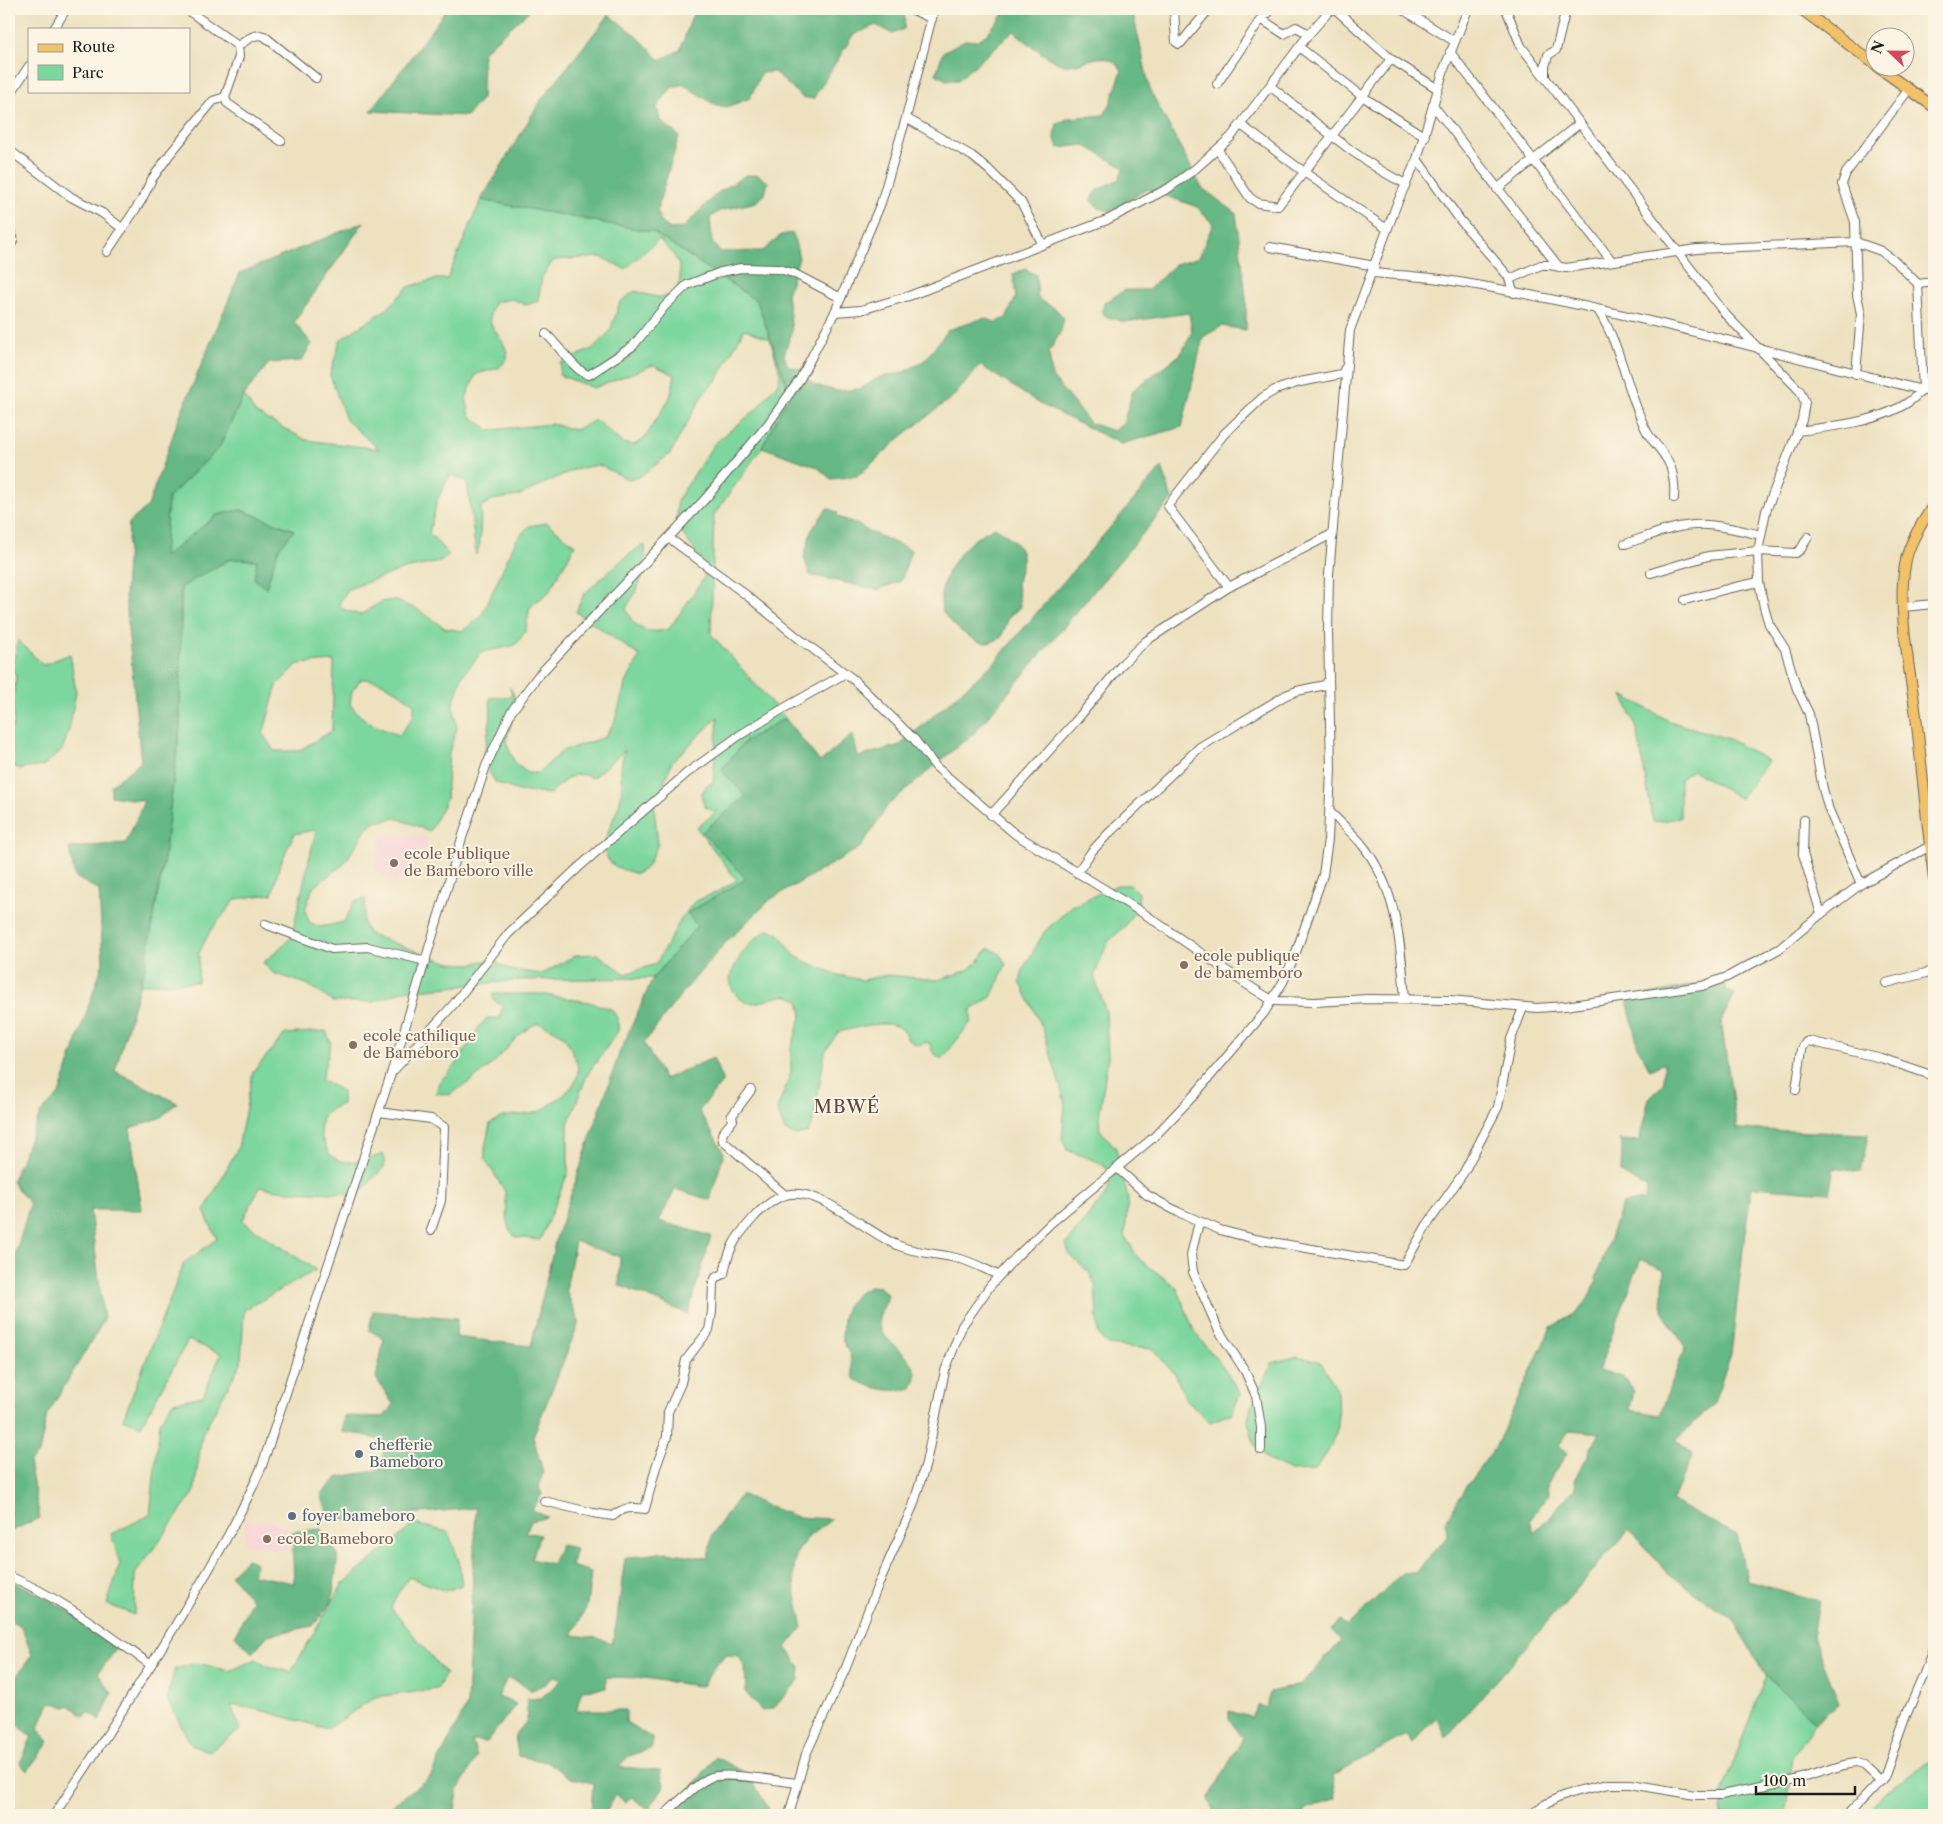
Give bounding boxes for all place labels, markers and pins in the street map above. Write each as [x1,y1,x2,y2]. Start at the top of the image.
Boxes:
place label: ecole Publique de Bameboro ville [404,844,533,880]
marker: ecole Publique de Bameboro ville [388,857,400,869]
place label: ecole publique de bamemboro [1194,946,1302,982]
marker: ecole publique de bamemboro [1178,959,1190,971]
place label: ecole cathilique de Bameboro [363,1026,476,1062]
marker: ecole cathilique de Bameboro [347,1039,359,1051]
place label: chefferie Bameboro [369,1435,443,1471]
marker: chefferie Bameboro [353,1448,365,1460]
place label: foyer bameboro [302,1506,415,1525]
marker: foyer bameboro [286,1510,298,1522]
place label: ecole Bameboro [277,1529,394,1548]
marker: ecole Bameboro [261,1533,273,1545]

